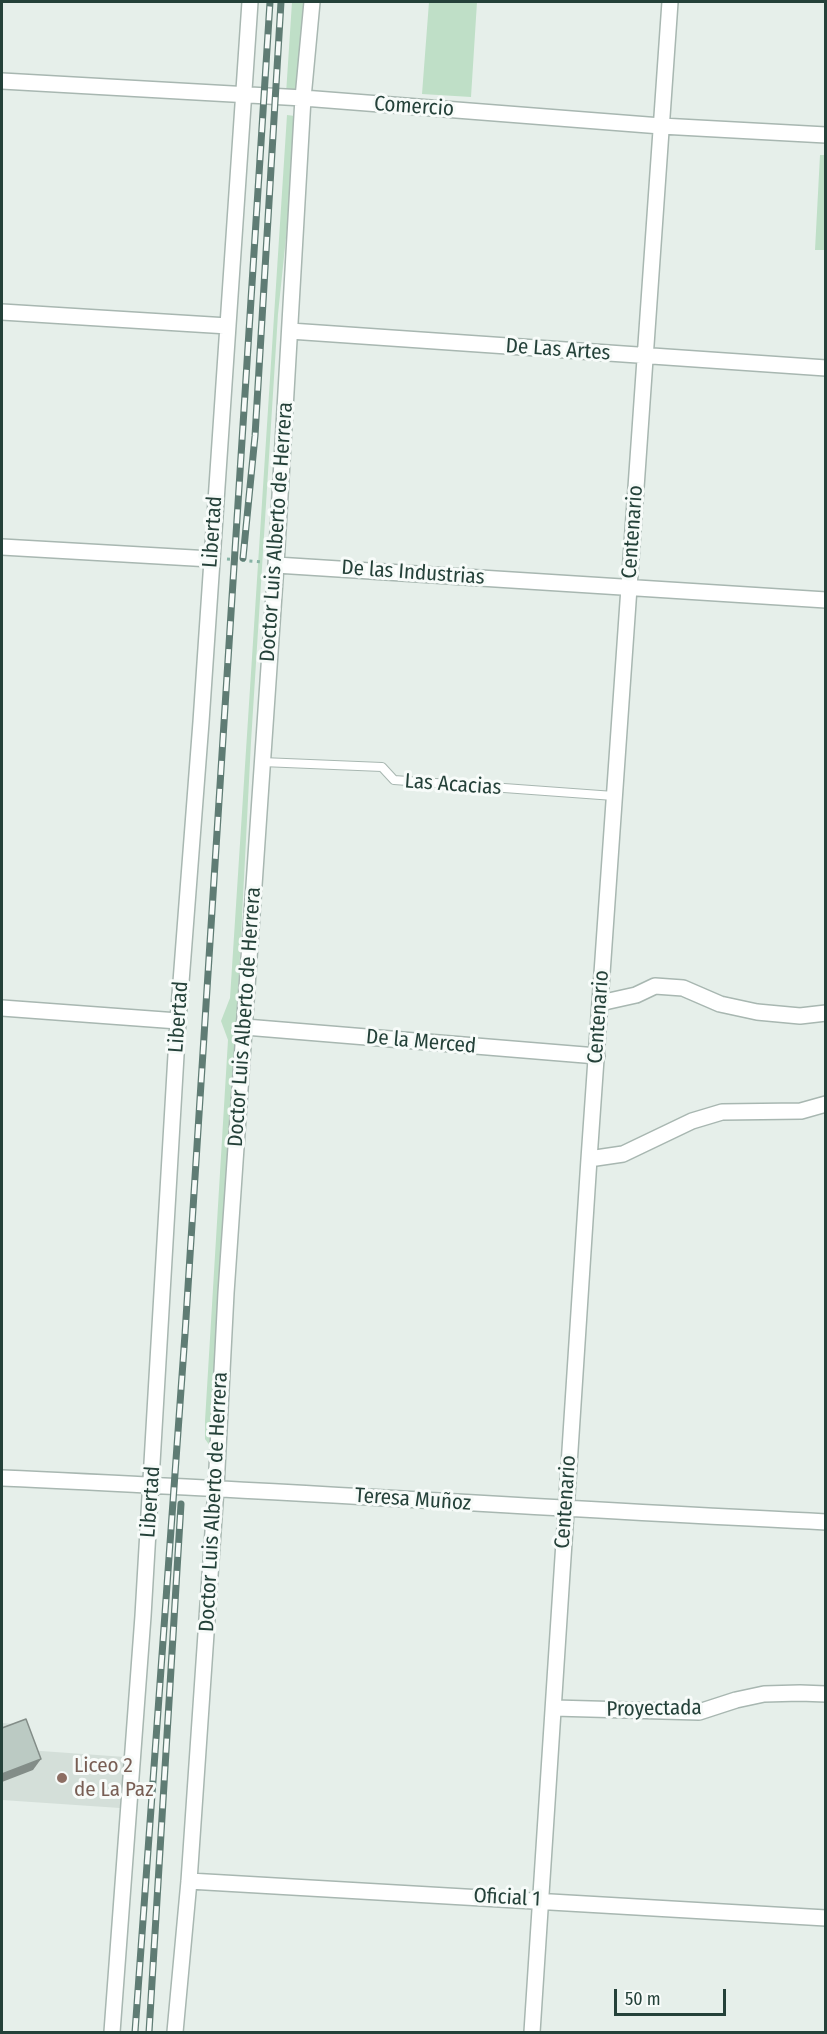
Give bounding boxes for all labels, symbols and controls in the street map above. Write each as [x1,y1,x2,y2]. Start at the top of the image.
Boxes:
street label: Comercio [373,92,455,122]
street label: De Las Artes [505,334,611,366]
street label: Doctor Luis Alberto de Herrera [255,401,299,663]
street label: Centenario [617,484,649,580]
street label: Libertad [198,495,228,569]
street label: De las Industrias [341,555,485,591]
street label: Las Acacias [404,769,502,801]
street label: Doctor Luis Alberto de Herrera [223,886,267,1148]
street label: Centenario [583,969,615,1065]
street label: Libertad [164,980,194,1054]
street label: De la Merced [365,1025,477,1059]
street label: Doctor Luis Alberto de Herrera [195,1371,233,1633]
street label: Centenario [550,1454,582,1550]
street label: Libertad [136,1465,166,1539]
street label: Teresa Muñoz [354,1483,472,1517]
street label: Proyectada [606,1696,702,1722]
place label: Liceo 2 de La Paz [74,1753,153,1803]
marker: Liceo 2 de La Paz [55,1771,69,1785]
street label: Oficial 1 [473,1884,541,1912]
scale bar [617,1977,730,2015]
text: 50 m [625,1988,661,2010]

